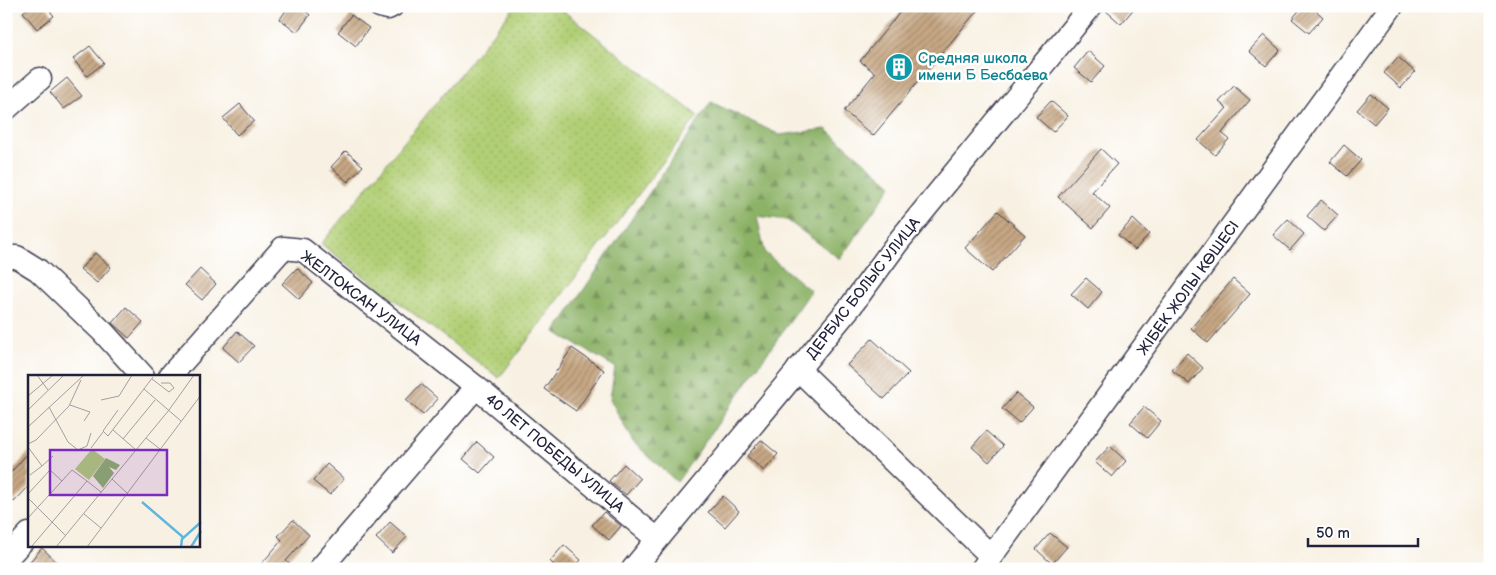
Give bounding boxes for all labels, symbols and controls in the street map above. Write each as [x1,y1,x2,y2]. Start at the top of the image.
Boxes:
place label: Средняя школа имени Б Бесбаева [918,49,1048,85]
building icon: Средняя школа имени Б Бесбаева [884,52,914,82]
street label: ДЕРБИС БОЛЫС УЛИЦА [802,213,925,363]
street label: ЖІБЕК ЖОЛЫ КӨШЕСІ [1133,217,1244,359]
street label: ЖЕЛТОКСАН УЛИЦА [297,247,425,350]
inset map [28,375,200,548]
street label: 40 ЛЕТ ПОБЕДЫ УЛИЦА [481,390,629,518]
scale bar [1308,515,1418,547]
text: 50 m [1316,524,1350,543]

